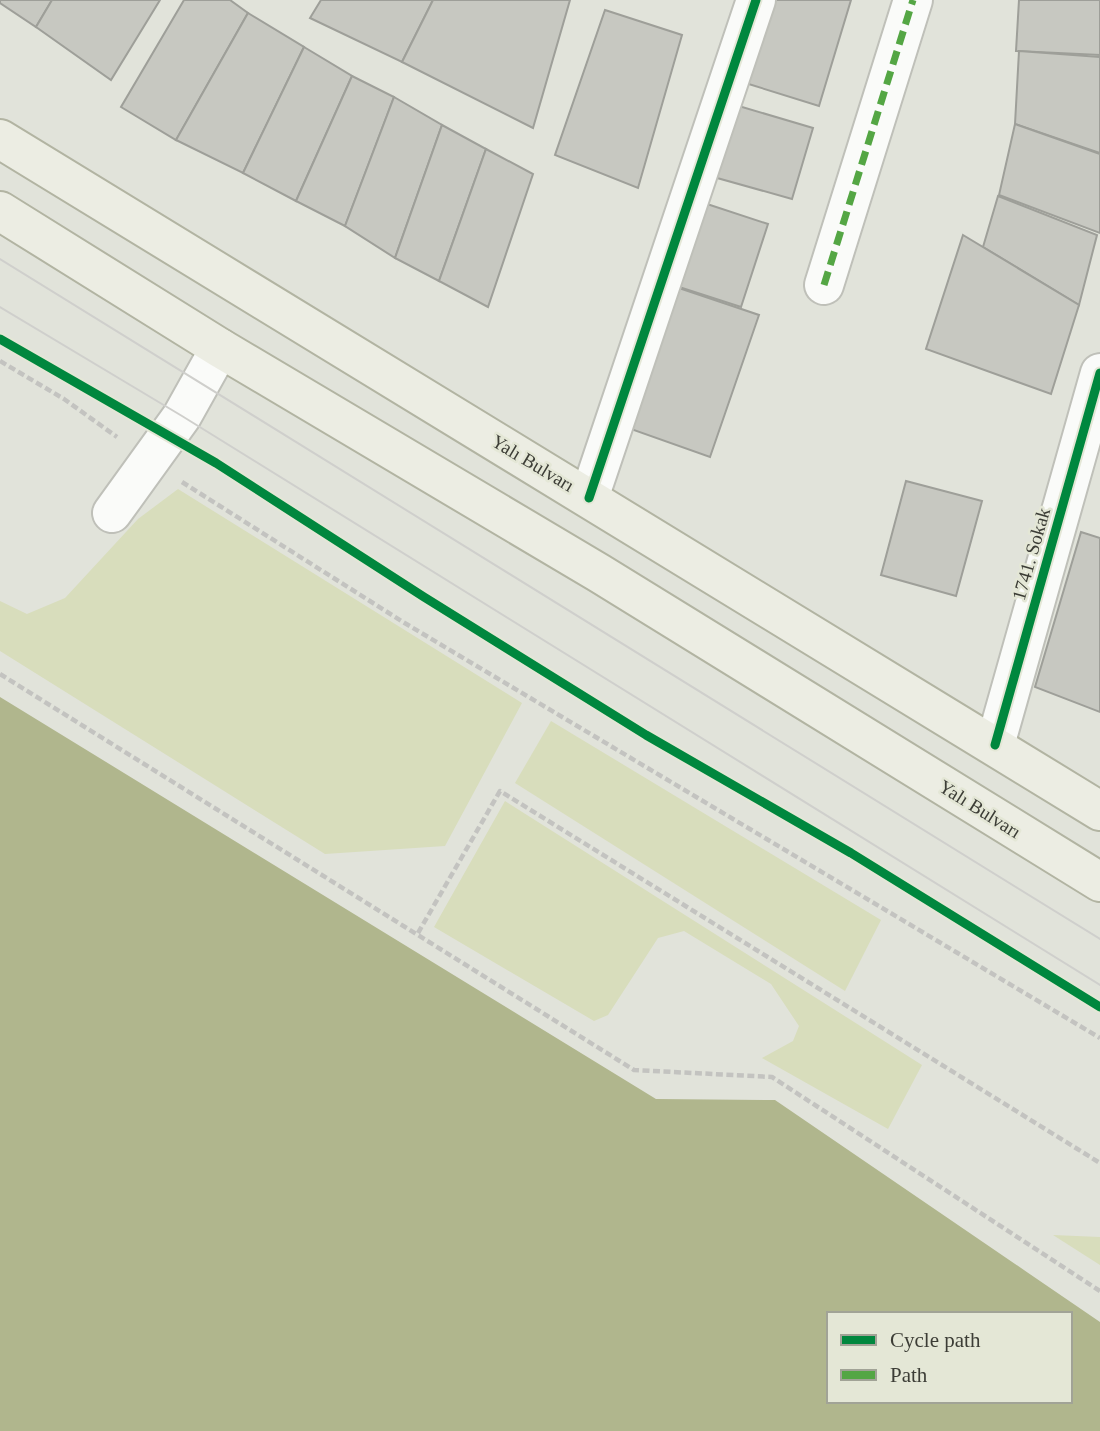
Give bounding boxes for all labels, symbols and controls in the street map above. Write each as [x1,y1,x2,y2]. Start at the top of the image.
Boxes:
street label: Yalı Bulvarı [488,430,578,496]
street label: 1741. Sokak [1008,505,1054,603]
street label: Yalı Bulvarı [935,776,1025,842]
legend [827,1312,1072,1403]
text: Cycle path [890,1328,981,1352]
text: Path [890,1363,928,1387]

